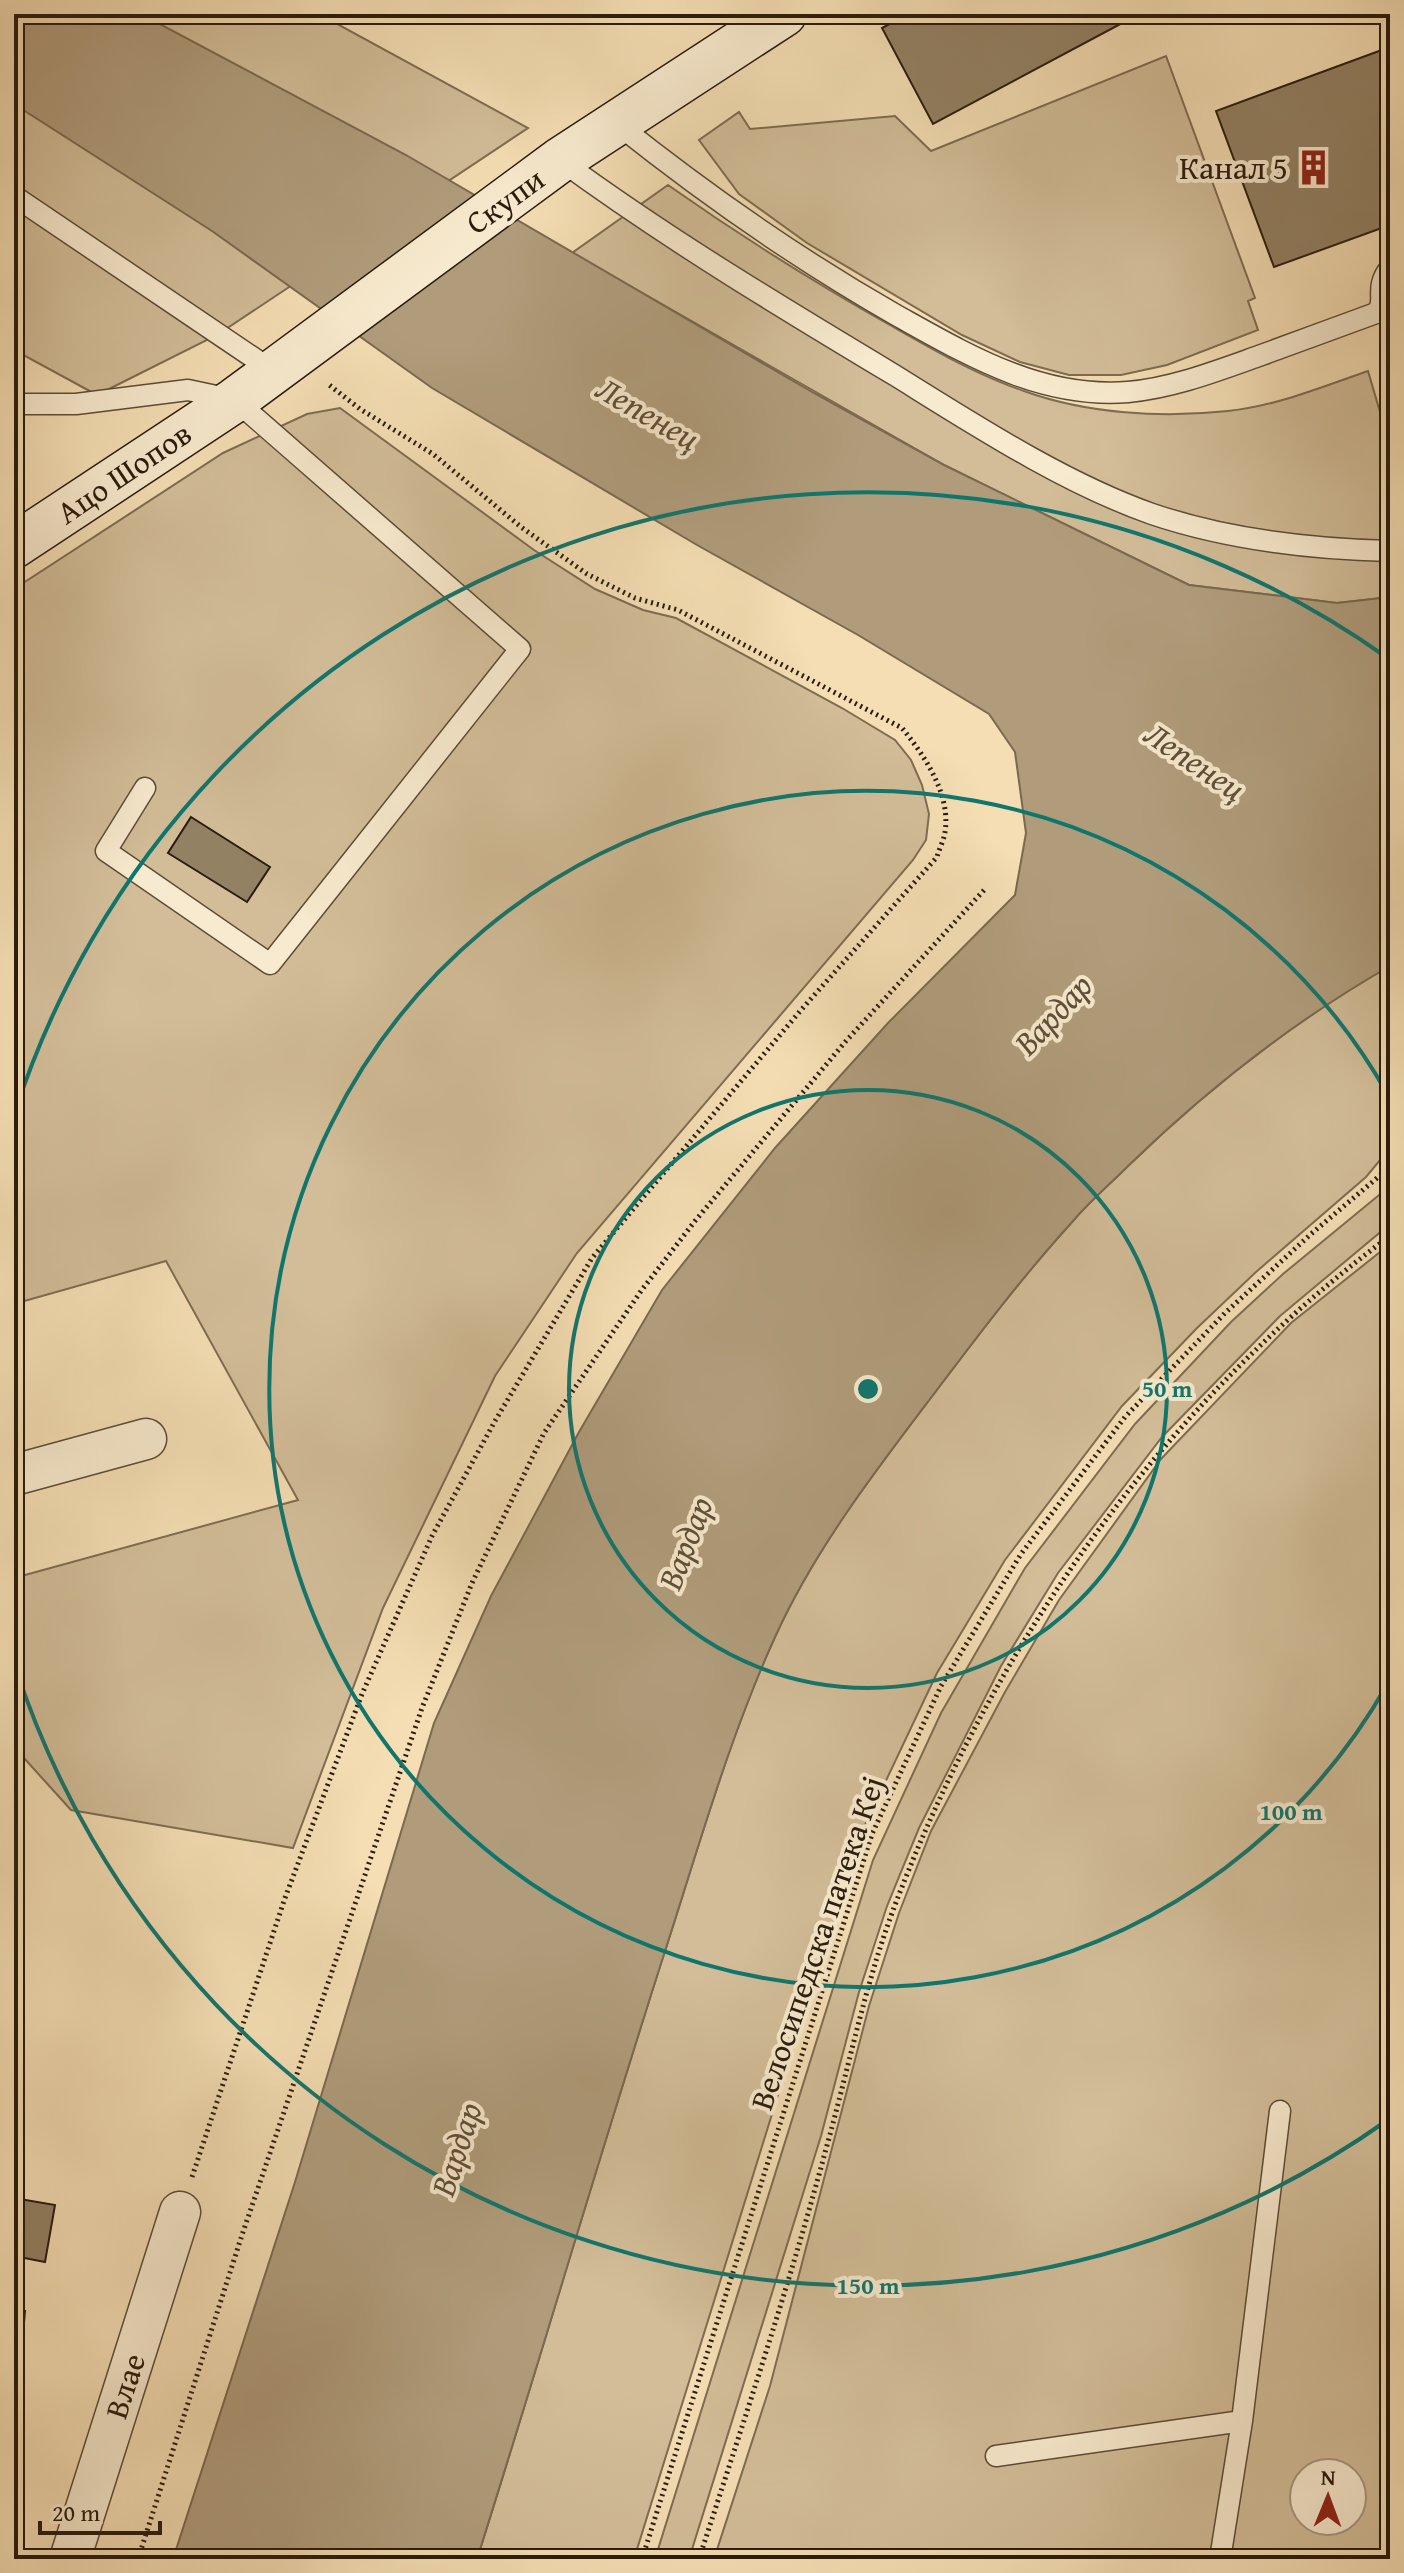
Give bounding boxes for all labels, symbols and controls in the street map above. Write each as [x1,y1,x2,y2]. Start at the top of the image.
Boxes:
place label: Канал 5 [1179,144,1288,191]
building icon: Канал 5 [1295,149,1333,187]
street label: Скупи [455,156,554,245]
water label: Лепенец [587,363,709,462]
street label: Ацо Шопов [47,410,201,535]
water label: Лепенец [1135,709,1255,812]
water label: Вардар [1001,962,1103,1066]
text: 50 m [1142,1371,1193,1406]
centre of rings [854,1375,882,1403]
water label: Вардар [644,1489,725,1597]
street label: Велосипедска патека Кеј [737,1770,896,2116]
text: 100 m [1259,1794,1323,1829]
water label: Вардар [417,2096,494,2203]
text: 150 m [836,2268,900,2303]
street label: Влае [92,2347,157,2424]
north arrow [1288,2457,1368,2537]
text: N [1321,2461,1336,2493]
scale bar [40,2485,160,2535]
text: 20 m [52,2495,100,2530]

